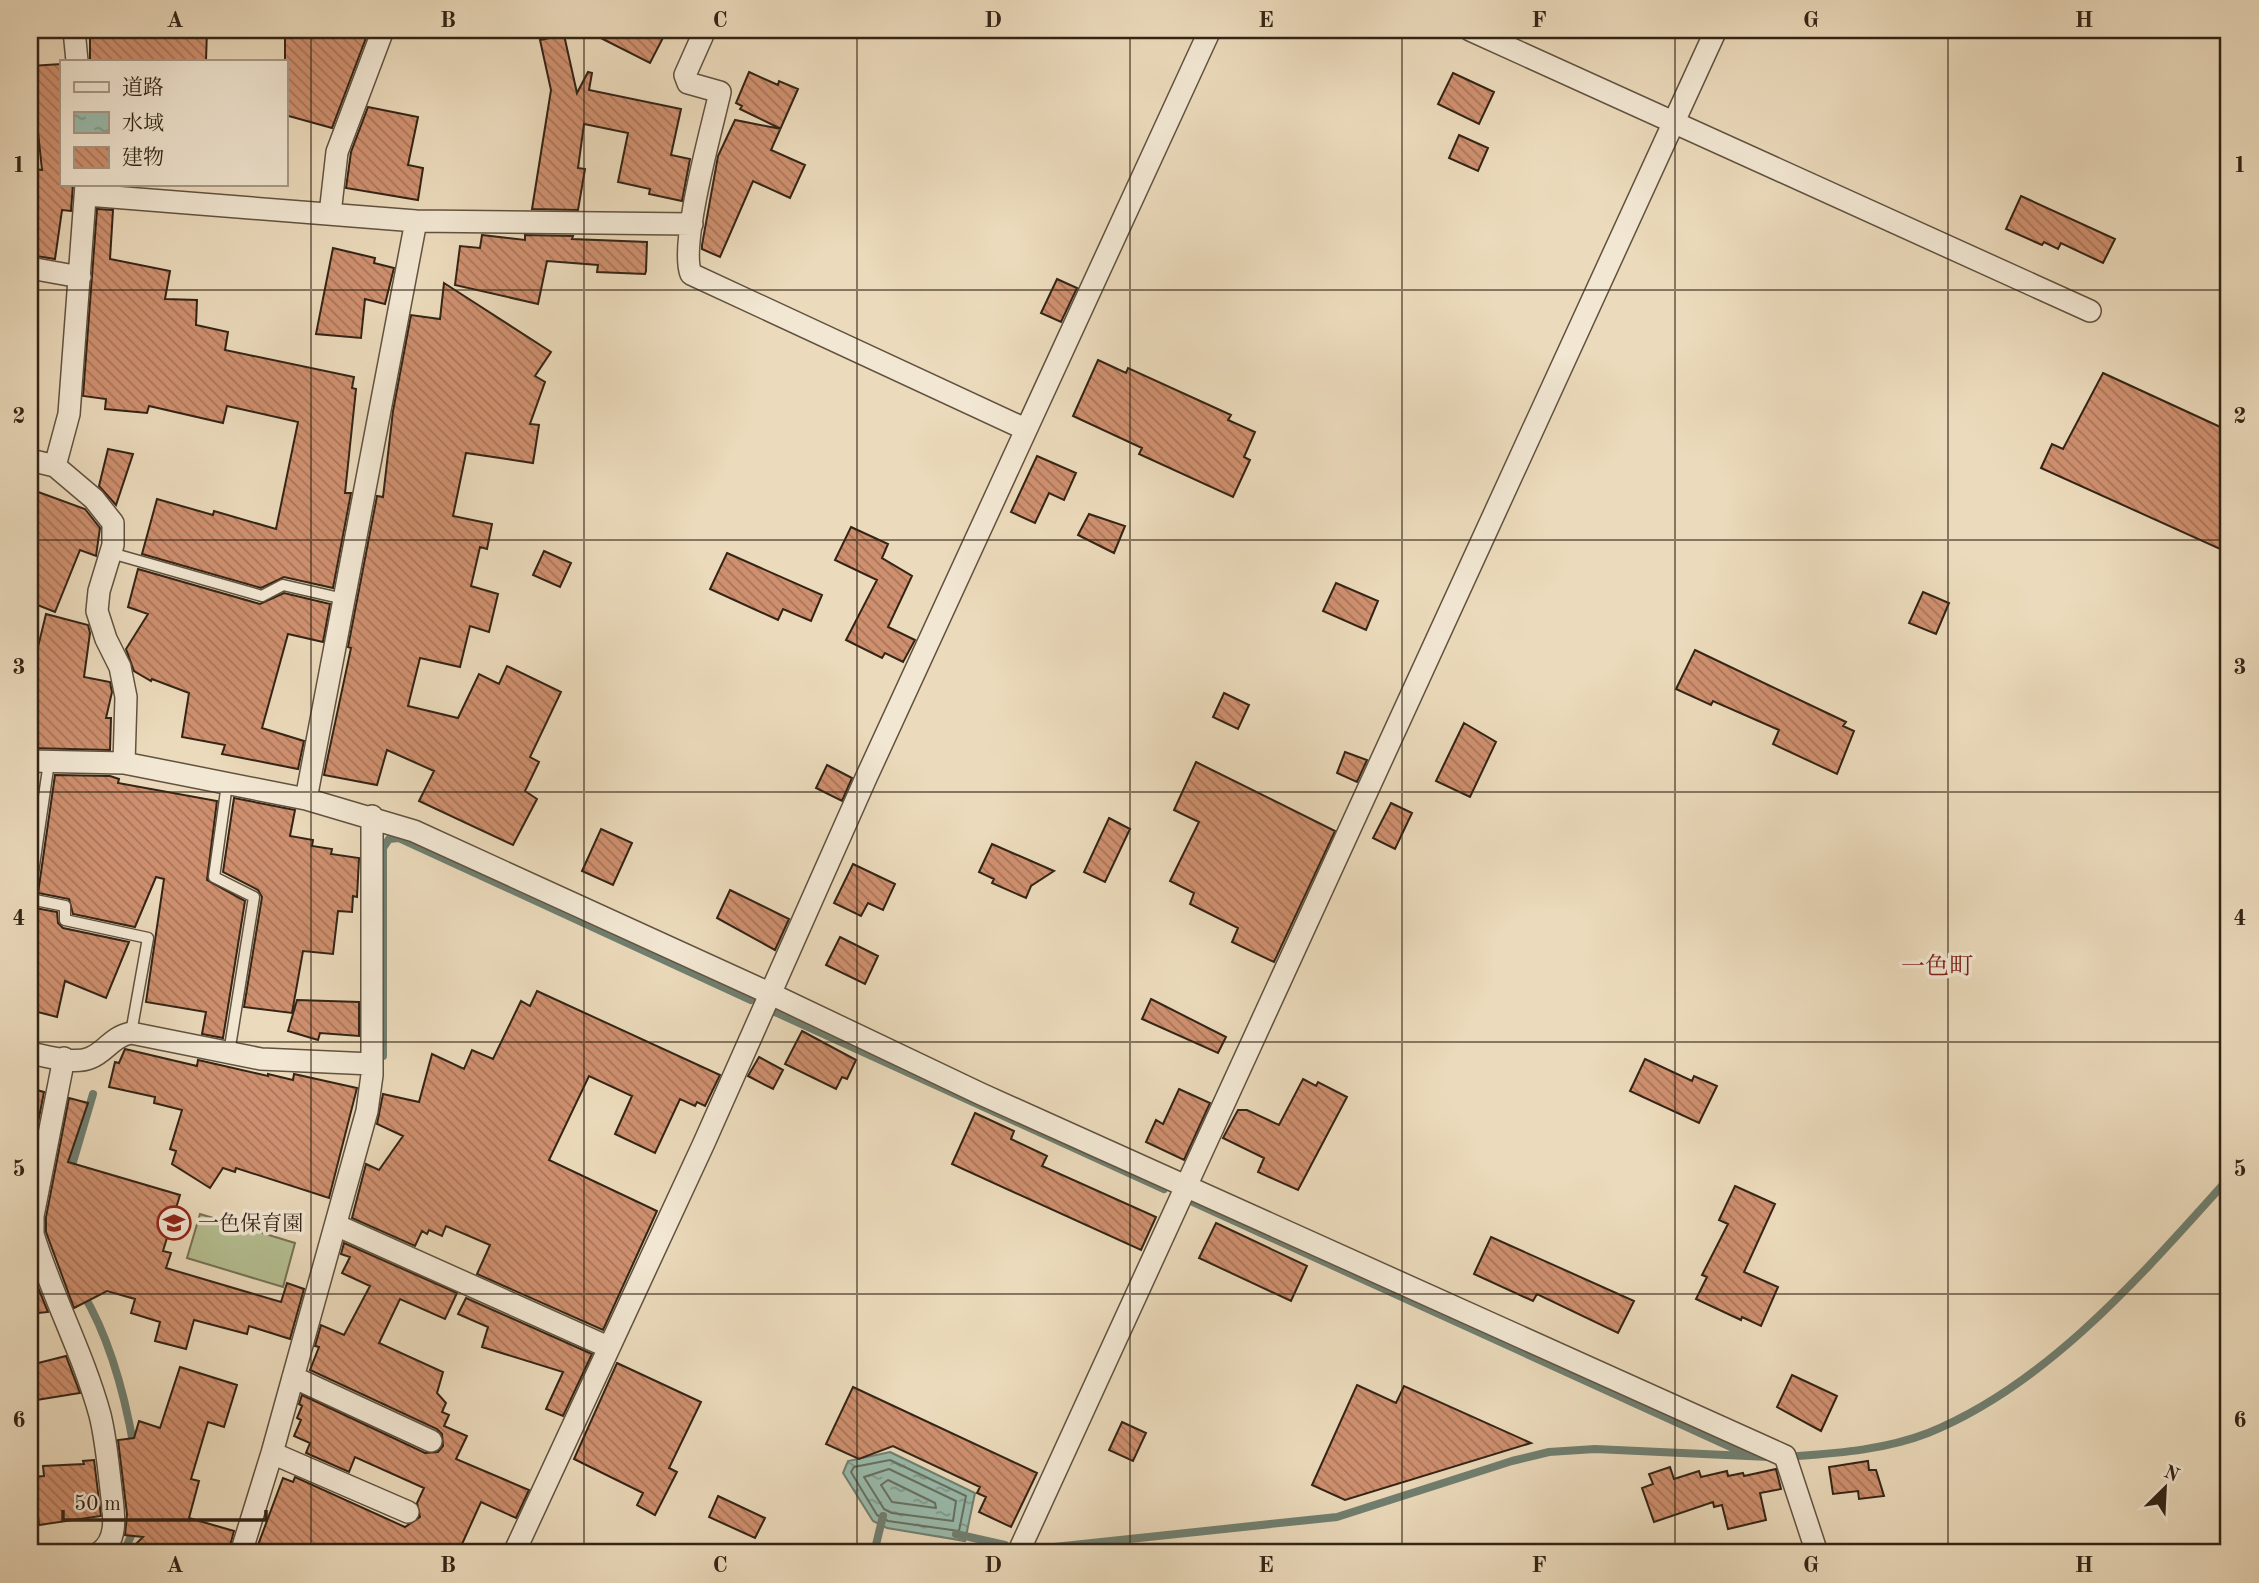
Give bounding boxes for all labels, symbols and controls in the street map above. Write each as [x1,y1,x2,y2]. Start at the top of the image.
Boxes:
text: A [166,9,184,32]
text: B [440,9,456,32]
text: C [712,9,728,32]
text: D [984,9,1002,32]
text: E [1258,9,1274,32]
text: F [1531,9,1547,32]
text: G [1803,9,1819,32]
text: H [2075,9,2093,32]
legend [60,60,287,186]
text: 道路 [122,76,164,99]
text: 水域 [122,112,164,135]
text: 建物 [122,146,164,169]
text: 1 [12,154,26,177]
text: 1 [2233,154,2247,177]
text: 2 [12,405,26,428]
text: 2 [2233,405,2247,428]
text: 3 [12,656,26,679]
text: 3 [2233,656,2247,679]
text: 4 [12,907,26,930]
text: 4 [2233,907,2247,930]
district label: 一色町 [1901,953,1973,980]
text: 5 [12,1158,26,1181]
text: 5 [2233,1158,2247,1181]
school or university icon: 一色保育園 [155,1204,193,1242]
place label: 一色保育園 [198,1212,303,1235]
text: 6 [12,1409,26,1432]
text: 6 [2233,1409,2247,1432]
north arrow [2130,1454,2200,1524]
text: N [2160,1463,2182,1487]
scale bar [63,1478,266,1522]
text: 50 m [74,1494,121,1515]
text: A [166,1554,184,1577]
text: B [440,1554,456,1577]
text: C [712,1554,728,1577]
text: D [984,1554,1002,1577]
text: E [1258,1554,1274,1577]
text: F [1531,1554,1547,1577]
text: G [1803,1554,1819,1577]
text: H [2075,1554,2093,1577]

